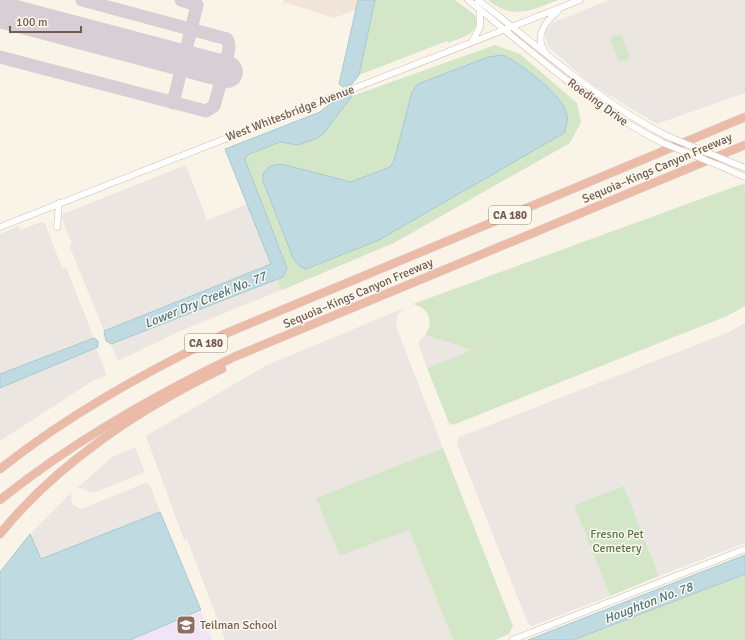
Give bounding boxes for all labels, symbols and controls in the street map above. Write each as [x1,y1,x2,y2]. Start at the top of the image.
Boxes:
scale bar [10,8,81,34]
text: 100 m [16,15,48,30]
street label: Roeding Drive [564,75,631,129]
street label: West Whitesbridge Avenue [224,82,356,145]
street label: Sequoia–Kings Canyon Freeway [580,130,735,207]
road number: CA 180 [489,206,531,224]
street label: Sequoia–Kings Canyon Freeway [281,255,436,332]
water label: Lower Dry Creek No. 77 [142,268,270,332]
road number: CA 180 [185,334,227,352]
park label: Fresno Pet Cemetery [590,527,644,556]
water label: Houghton No. 78 [602,578,696,627]
school or university icon: Teilman School [175,614,197,636]
place label: Teilman School [200,618,278,633]

